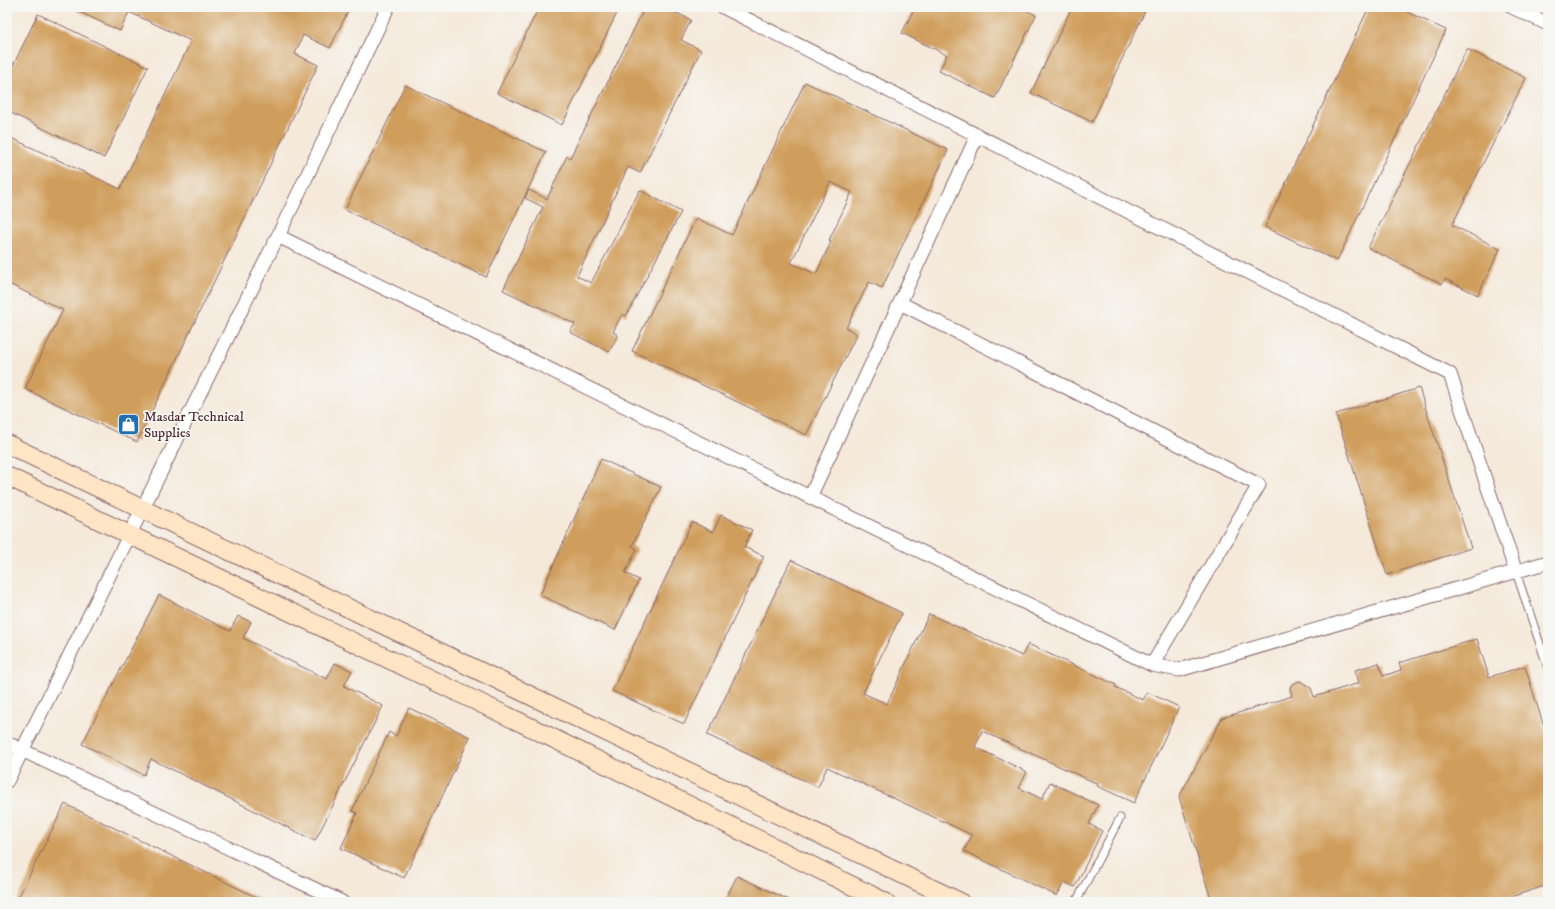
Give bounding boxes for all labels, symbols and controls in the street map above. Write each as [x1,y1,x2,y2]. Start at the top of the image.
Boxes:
place label: Masdar Technical Supplies [144,408,245,442]
shop icon: Masdar Technical Supplies [116,411,142,437]

